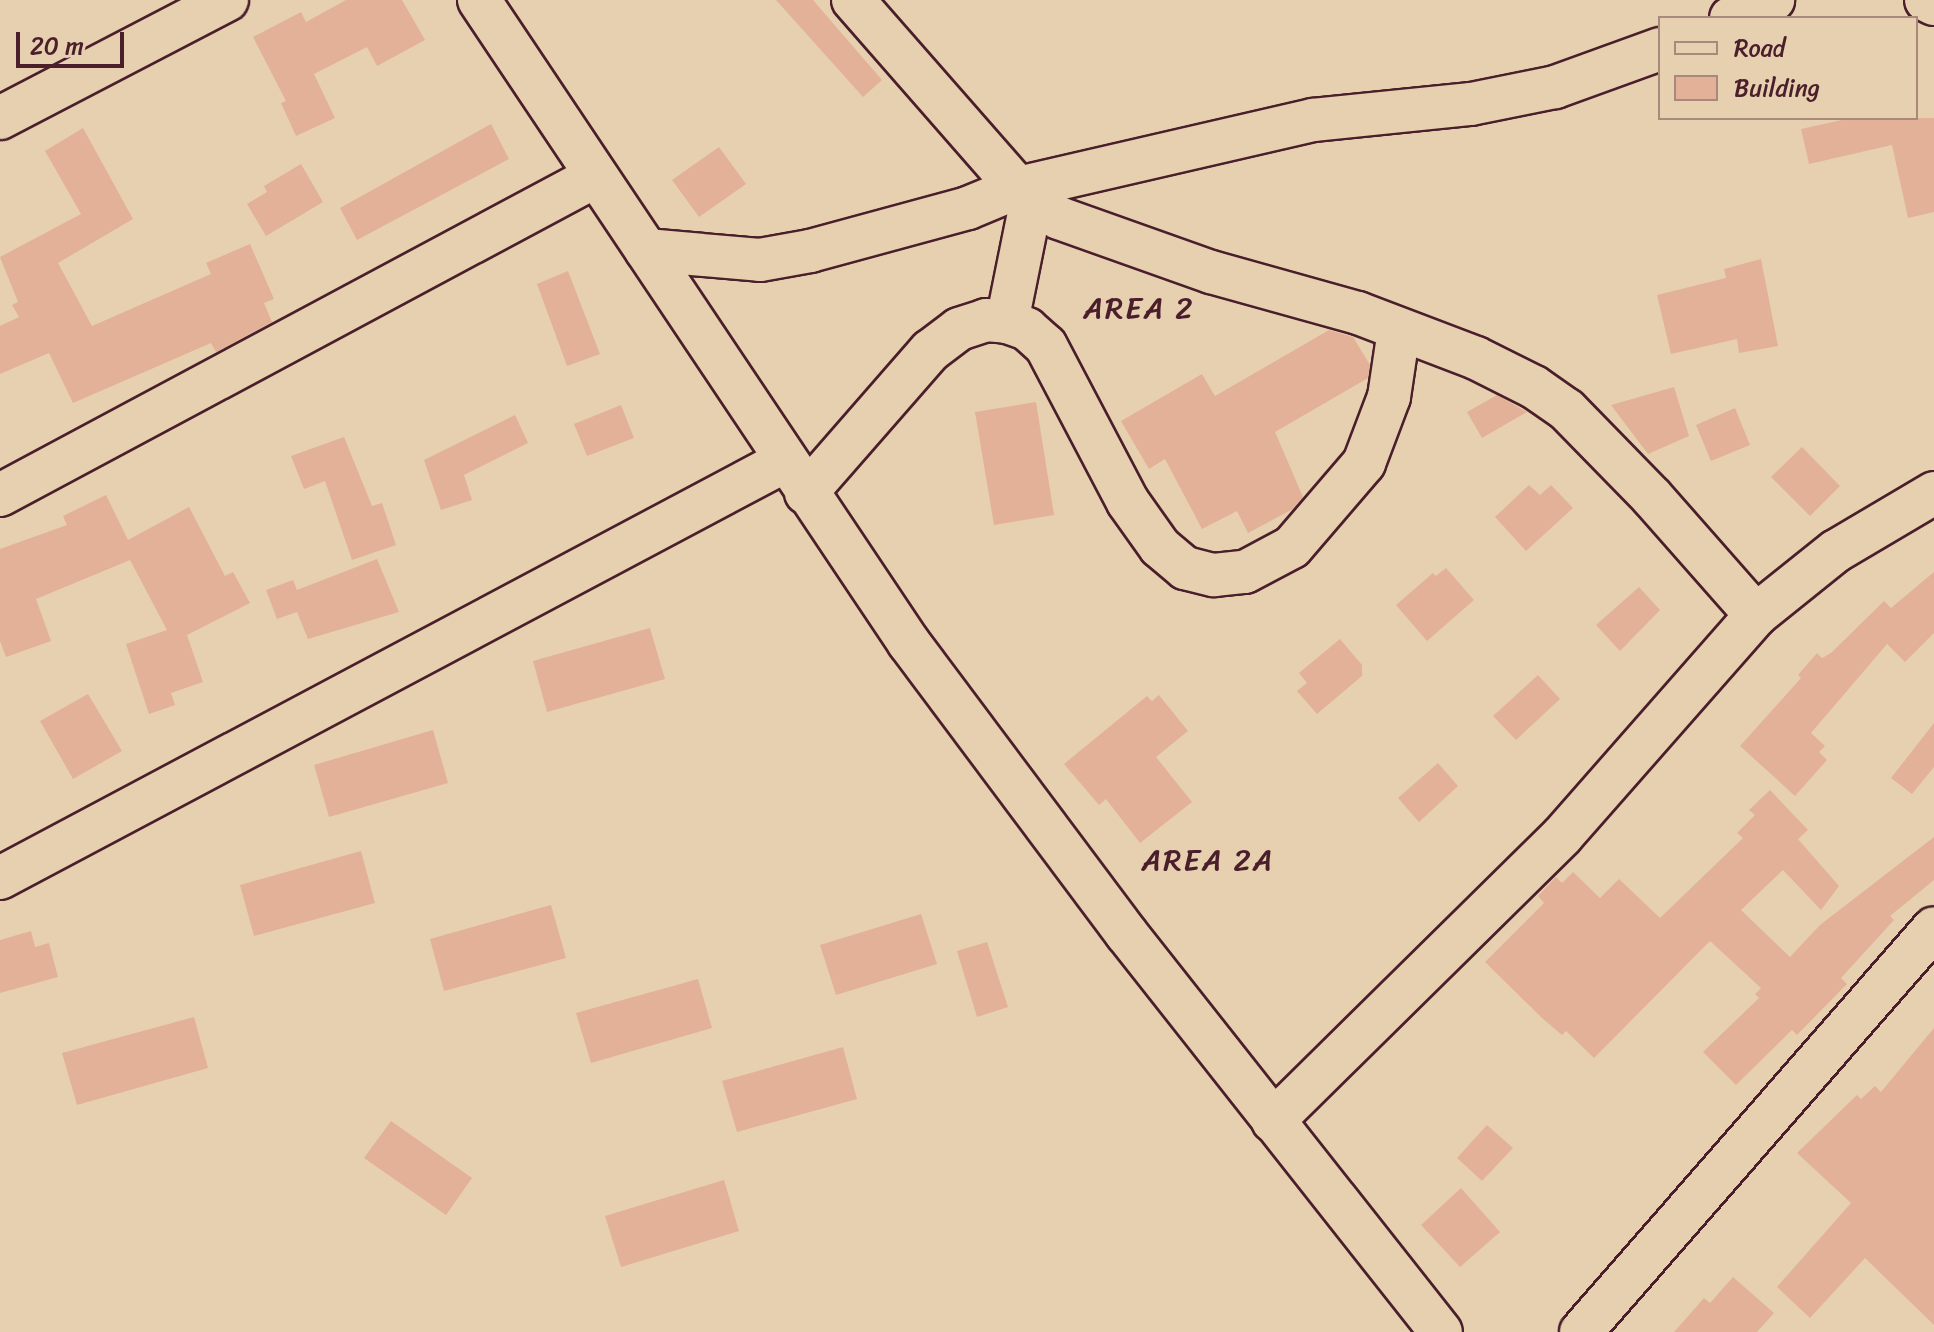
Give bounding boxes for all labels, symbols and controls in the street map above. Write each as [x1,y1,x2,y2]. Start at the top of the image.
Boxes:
scale bar [20,16,128,66]
legend [1658,16,1918,120]
text: 20 m [30,25,84,67]
text: Road [1734,27,1785,69]
text: Building [1734,67,1820,109]
district label: AREA 2 [1083,290,1195,326]
district label: AREA 2A [1142,842,1274,878]

